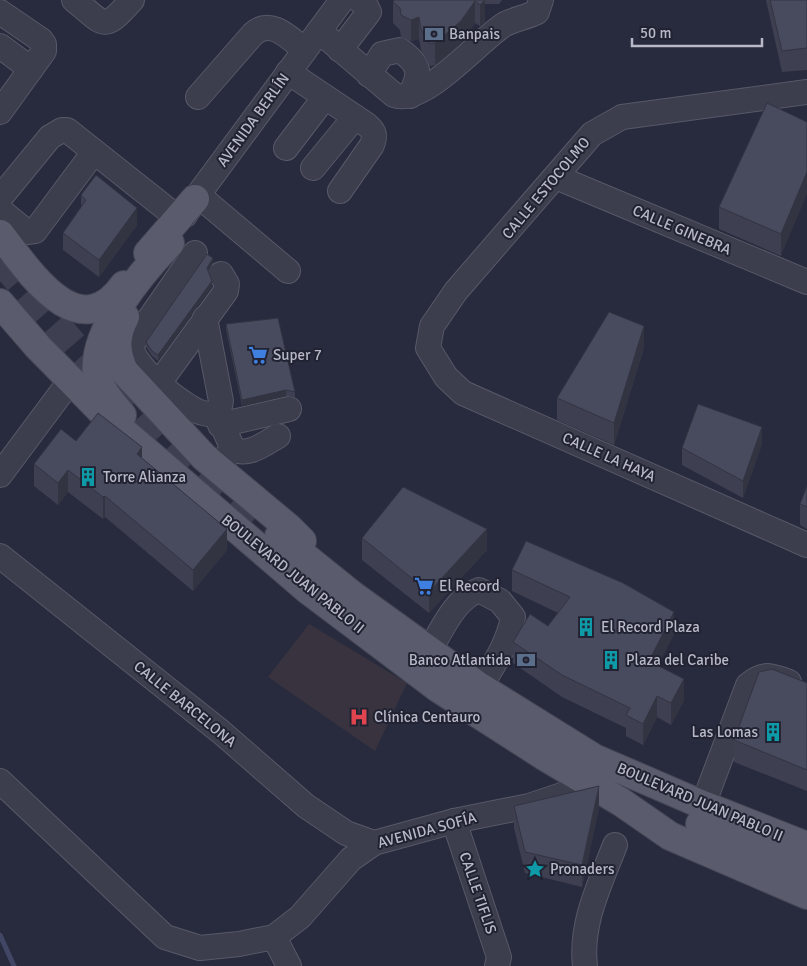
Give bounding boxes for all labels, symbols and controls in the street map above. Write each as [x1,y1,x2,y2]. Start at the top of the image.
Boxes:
scale bar [632,15,762,47]
bank icon: Banpais [423,23,445,45]
text: 50 m [640,24,671,42]
place label: Banpais [449,25,501,43]
street label: AVENIDA BERLÍN [212,69,293,170]
street label: CALLE ESTOCOLMO [498,133,594,242]
street label: CALLE GINEBRA [630,201,734,259]
supermarket icon: Super 7 [247,344,269,366]
place label: Super 7 [273,346,322,364]
street label: CALLE LA HAYA [560,428,658,486]
building icon: Torre Alianza [77,466,99,488]
place label: Torre Alianza [103,468,186,486]
street label: BOULEVARD JUAN PABLO II [218,511,368,637]
supermarket icon: El Record [413,575,435,597]
place label: El Record [439,577,500,595]
building icon: El Record Plaza [575,616,597,638]
place label: El Record Plaza [601,618,700,636]
bank icon: Banco Atlantida [515,649,537,671]
building icon: Plaza del Caribe [600,649,622,671]
place label: Banco Atlantida [409,651,511,669]
place label: Plaza del Caribe [626,651,729,669]
street label: CALLE BARCELONA [130,657,240,751]
hospital icon: Clínica Centauro [348,706,370,728]
place label: Clínica Centauro [374,708,481,726]
building icon: Las Lomas [762,721,784,743]
place label: Las Lomas [691,723,758,741]
street label: BOULEVARD JUAN PABLO II [614,759,786,845]
street label: AVENIDA SOFÍA [375,807,478,852]
street label: CALLE TIFLIS [456,850,500,936]
place icon: Pronaders [524,858,546,880]
place label: Pronaders [550,860,615,878]

